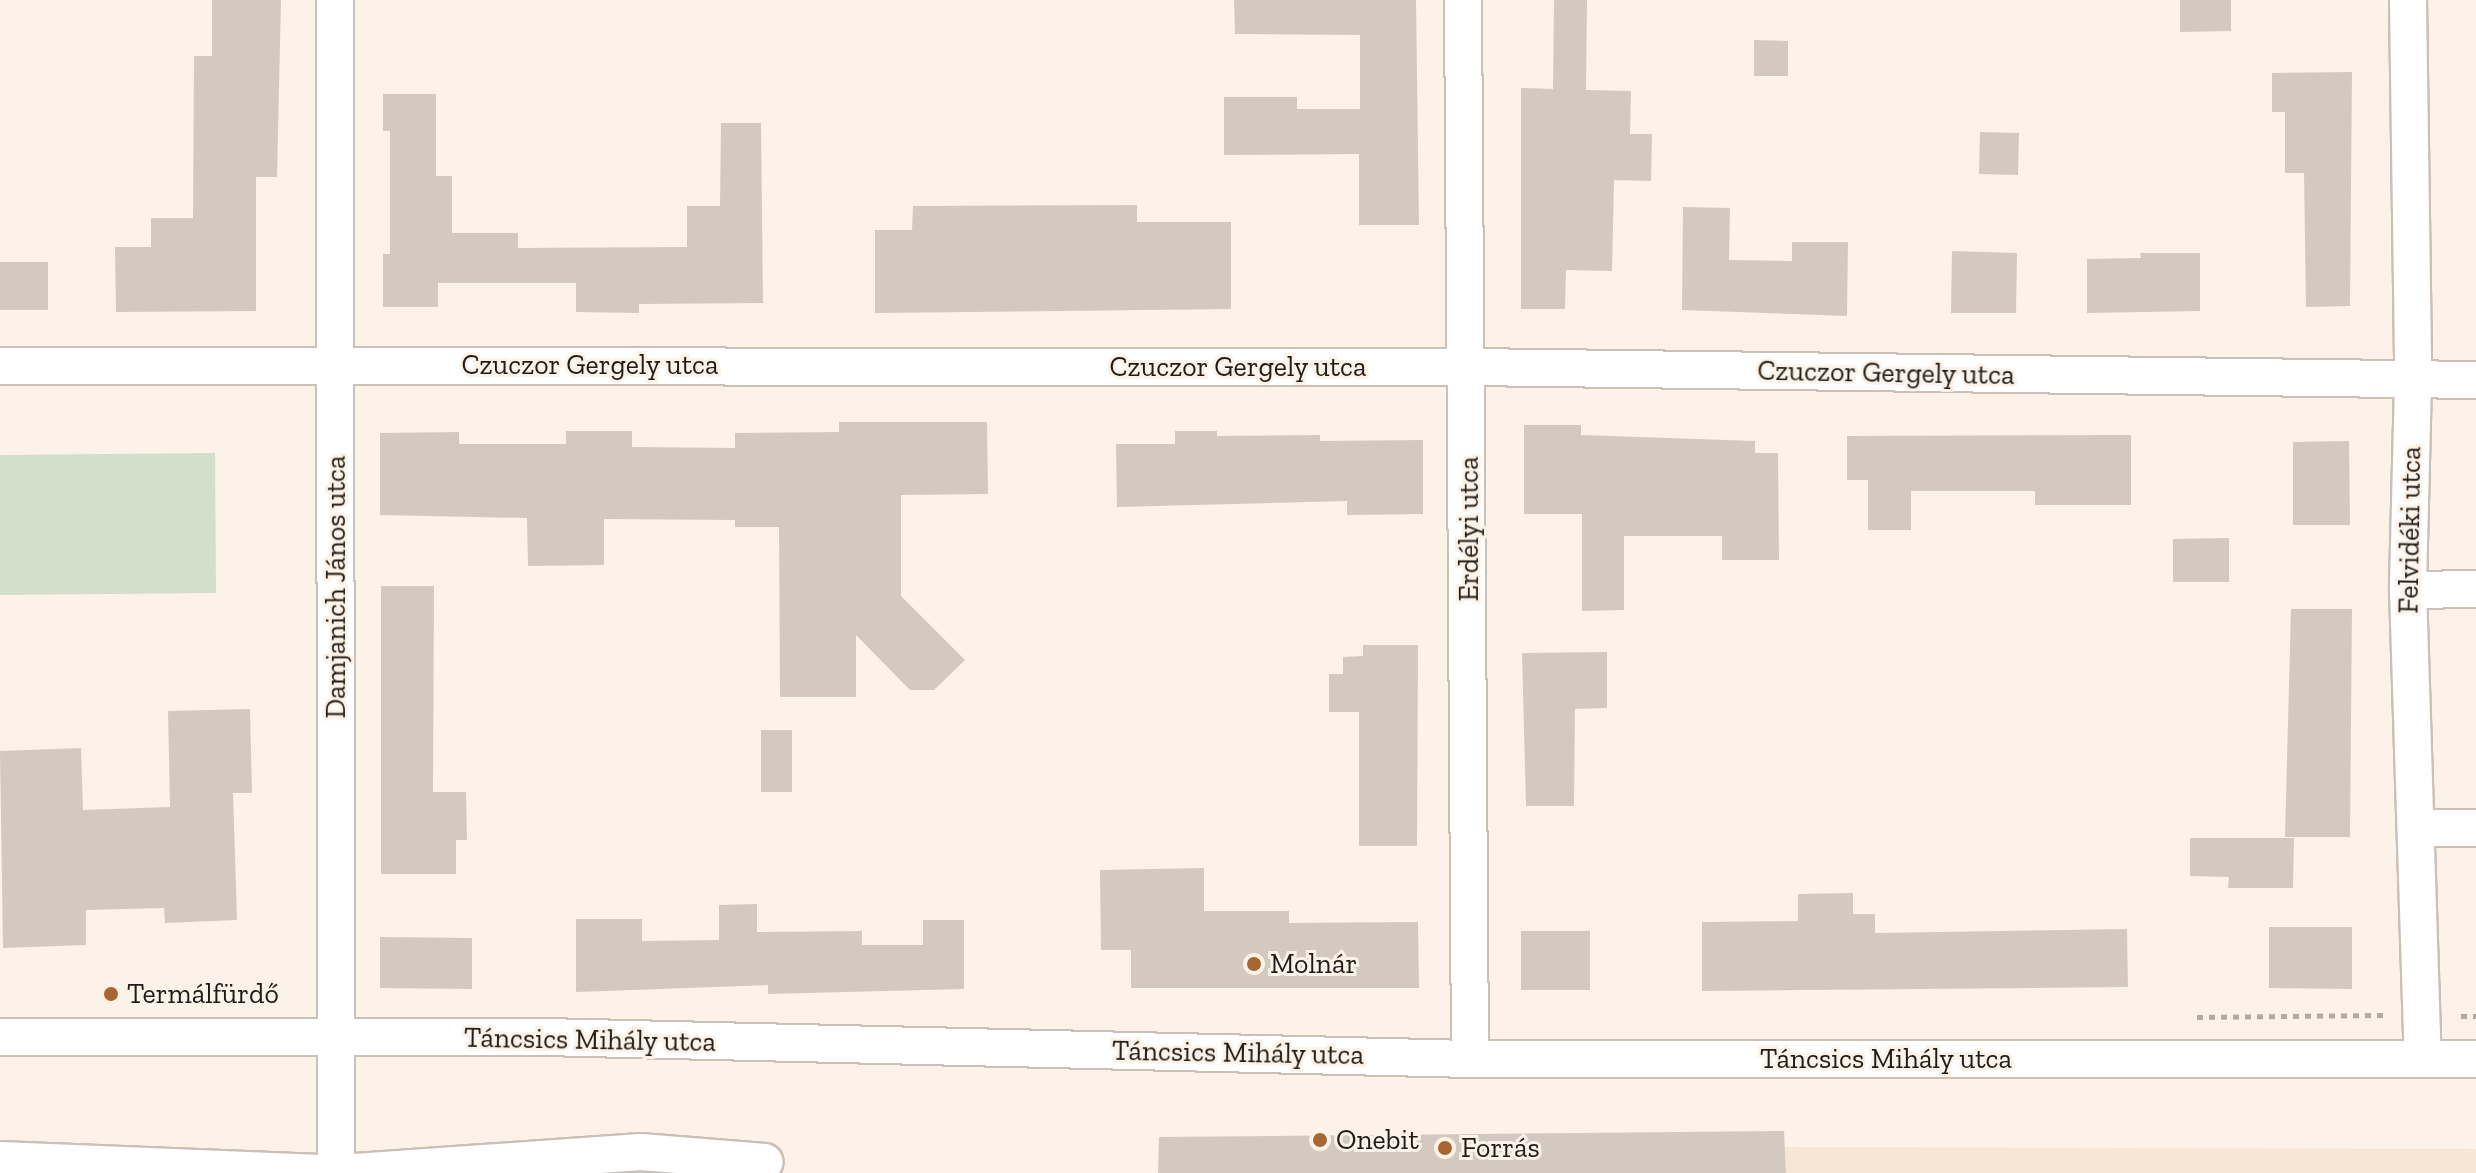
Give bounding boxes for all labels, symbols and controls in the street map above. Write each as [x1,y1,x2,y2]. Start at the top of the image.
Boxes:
street label: Czuczor Gergely utca [461,348,719,382]
street label: Czuczor Gergely utca [1109,350,1367,384]
street label: Czuczor Gergely utca [1757,354,2015,392]
street label: Felvidéki utca [2392,446,2428,614]
street label: Damjanich János utca [319,455,353,719]
street label: Erdélyi utca [1452,457,1486,601]
place label: Molnár [1270,947,1357,981]
marker: Molnár [1245,955,1263,973]
place label: Termálfürdő [127,977,279,1011]
marker: Termálfürdő [102,985,120,1003]
street label: Táncsics Mihály utca [463,1021,717,1059]
street label: Táncsics Mihály utca [1111,1034,1365,1072]
street label: Táncsics Mihály utca [1760,1042,2012,1076]
place label: Onebit [1336,1123,1419,1157]
marker: Onebit [1311,1131,1329,1149]
place label: Forrás [1461,1131,1540,1165]
marker: Forrás [1436,1139,1454,1157]

